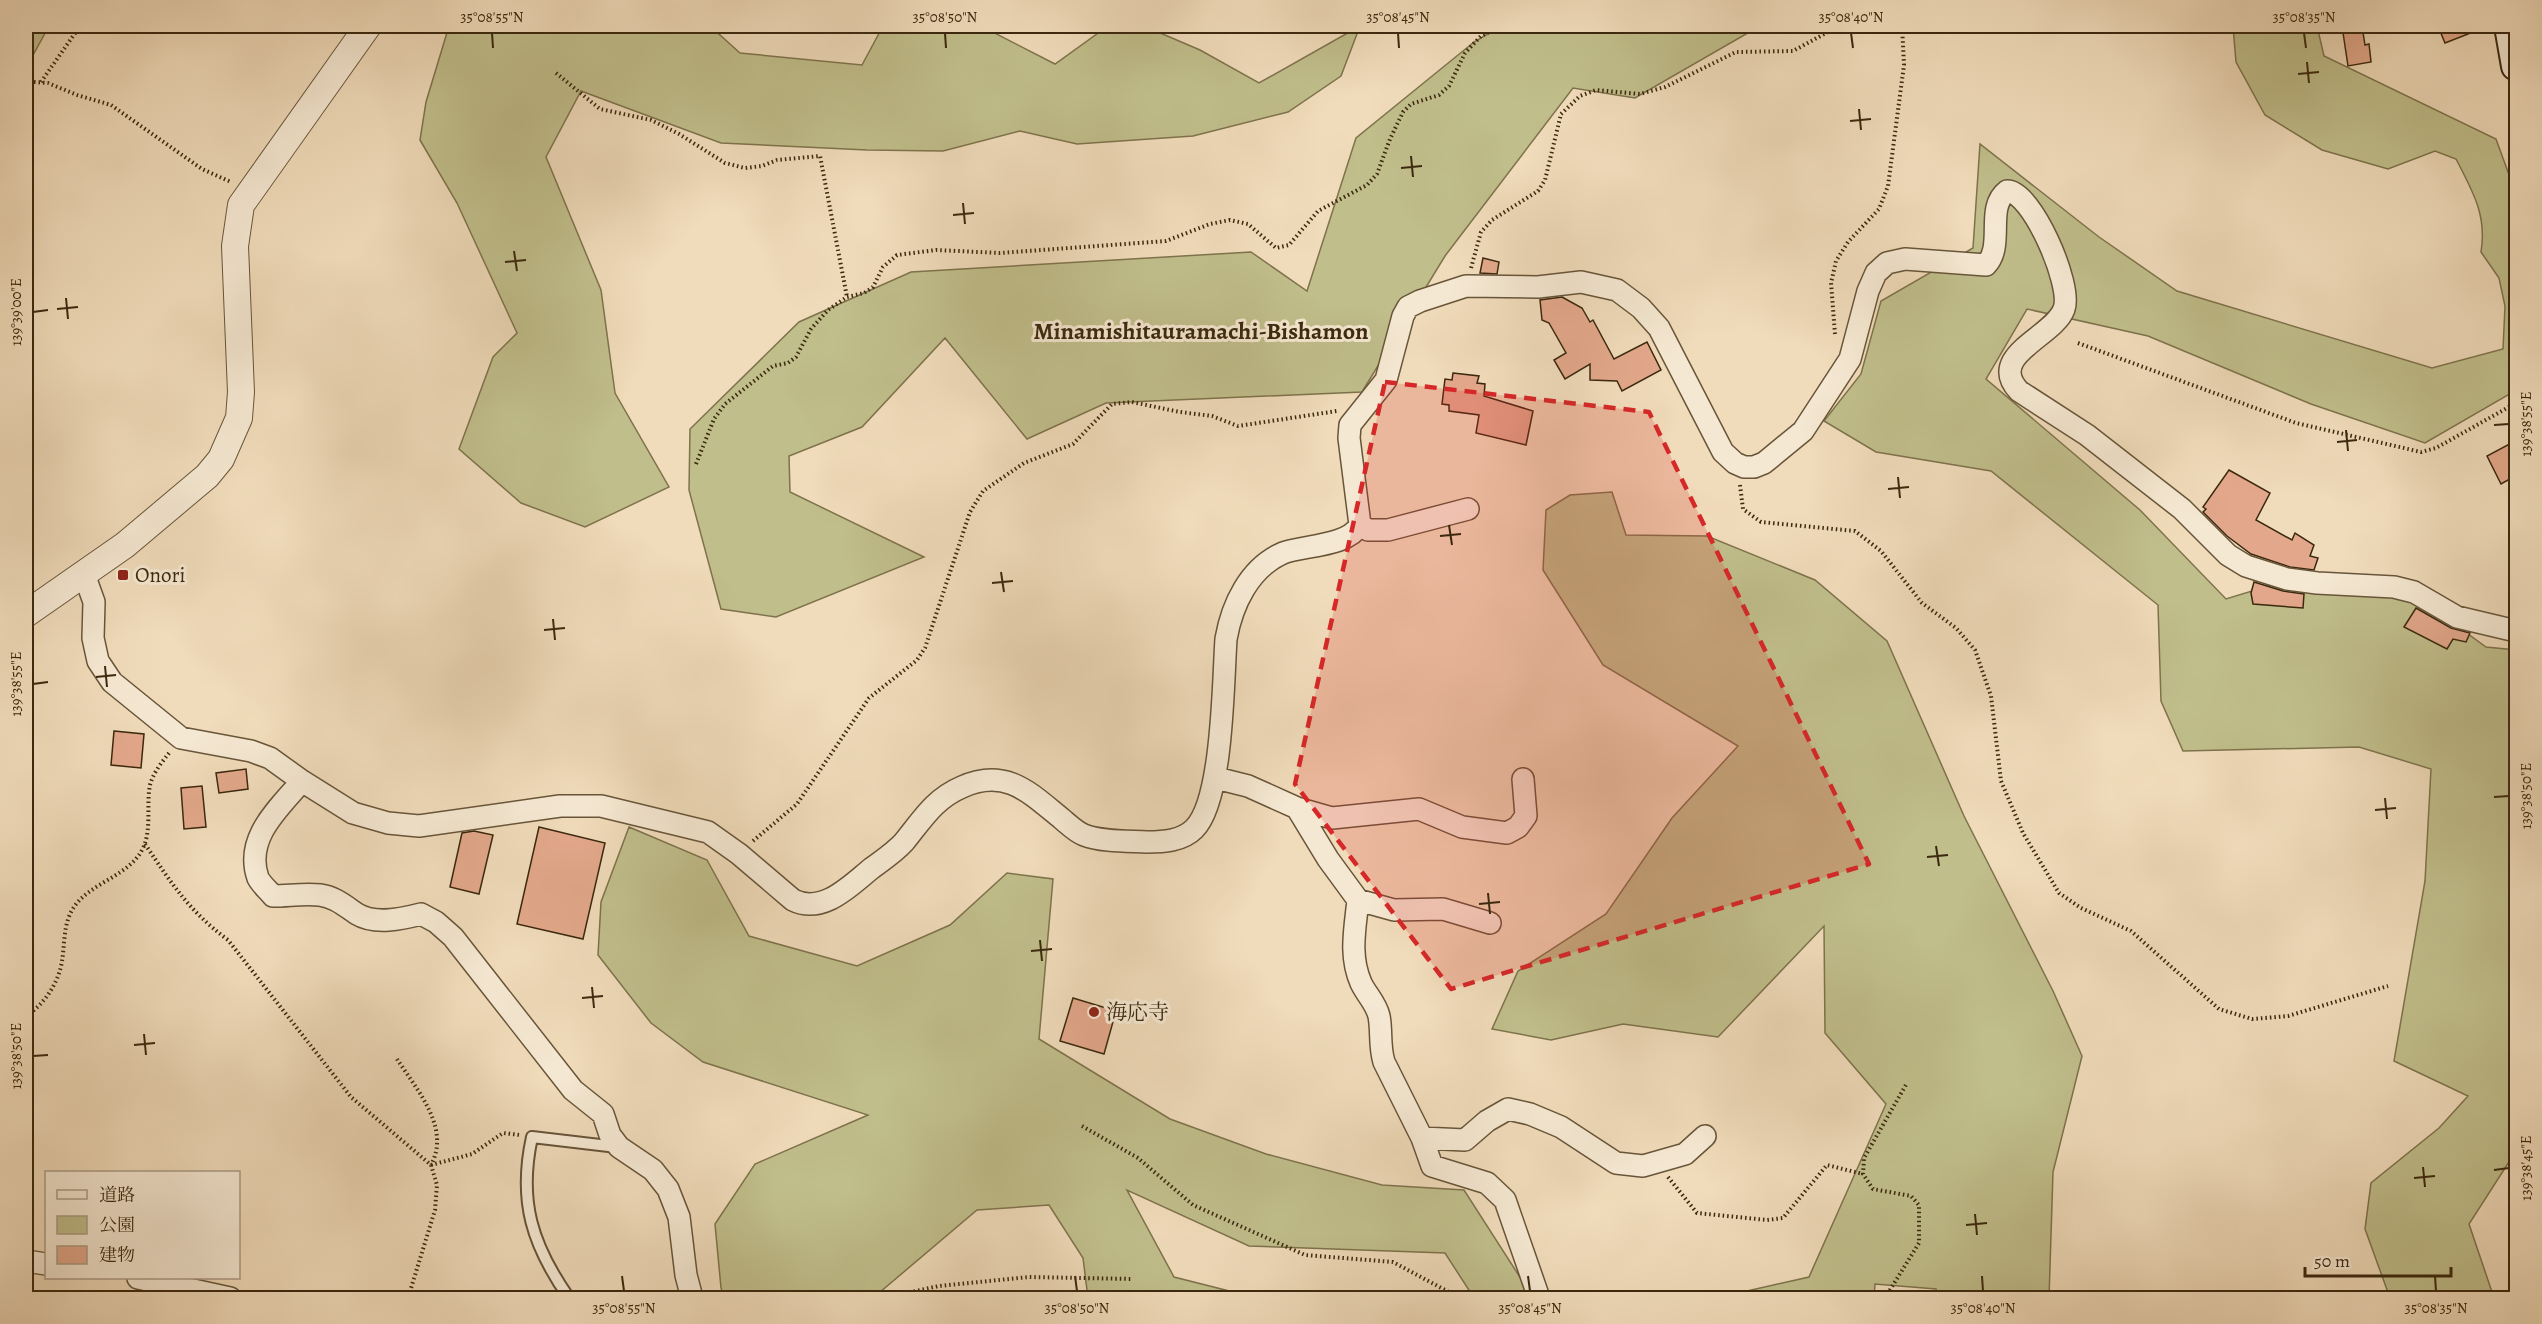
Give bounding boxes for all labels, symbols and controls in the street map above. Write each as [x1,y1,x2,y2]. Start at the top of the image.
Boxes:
text: 35°08'55"N [460,7,524,27]
text: 35°08'50"N [913,7,978,27]
text: 35°08'45"N [1366,7,1430,27]
text: 35°08'40"N [1818,7,1884,27]
text: 35°08'35"N [2272,7,2336,27]
text: 139°39'00"E [6,278,26,346]
district label: Minamishitauramachi-Bishamon [1033,315,1369,347]
text: 139°38'55"E [2516,391,2536,457]
place label: Onori [135,561,186,589]
marker: Onori [116,568,130,582]
text: 139°38'55"E [6,651,26,717]
text: 139°38'50"E [2516,763,2536,829]
place label: 海応寺 [1106,998,1169,1026]
marker: 海応寺 [1087,1005,1101,1019]
text: 139°38'50"E [6,1023,26,1089]
text: 139°38'45"E [2516,1135,2536,1201]
legend [45,1171,240,1279]
text: 道路 [99,1183,135,1207]
text: 公園 [99,1213,135,1237]
scale bar [2305,1240,2450,1278]
text: 建物 [99,1243,135,1267]
text: 50 m [2314,1249,2350,1273]
text: 35°08'55"N [592,1298,656,1318]
text: 35°08'50"N [1045,1298,1110,1318]
text: 35°08'45"N [1498,1298,1562,1318]
text: 35°08'40"N [1950,1298,2016,1318]
text: 35°08'35"N [2404,1298,2468,1318]

